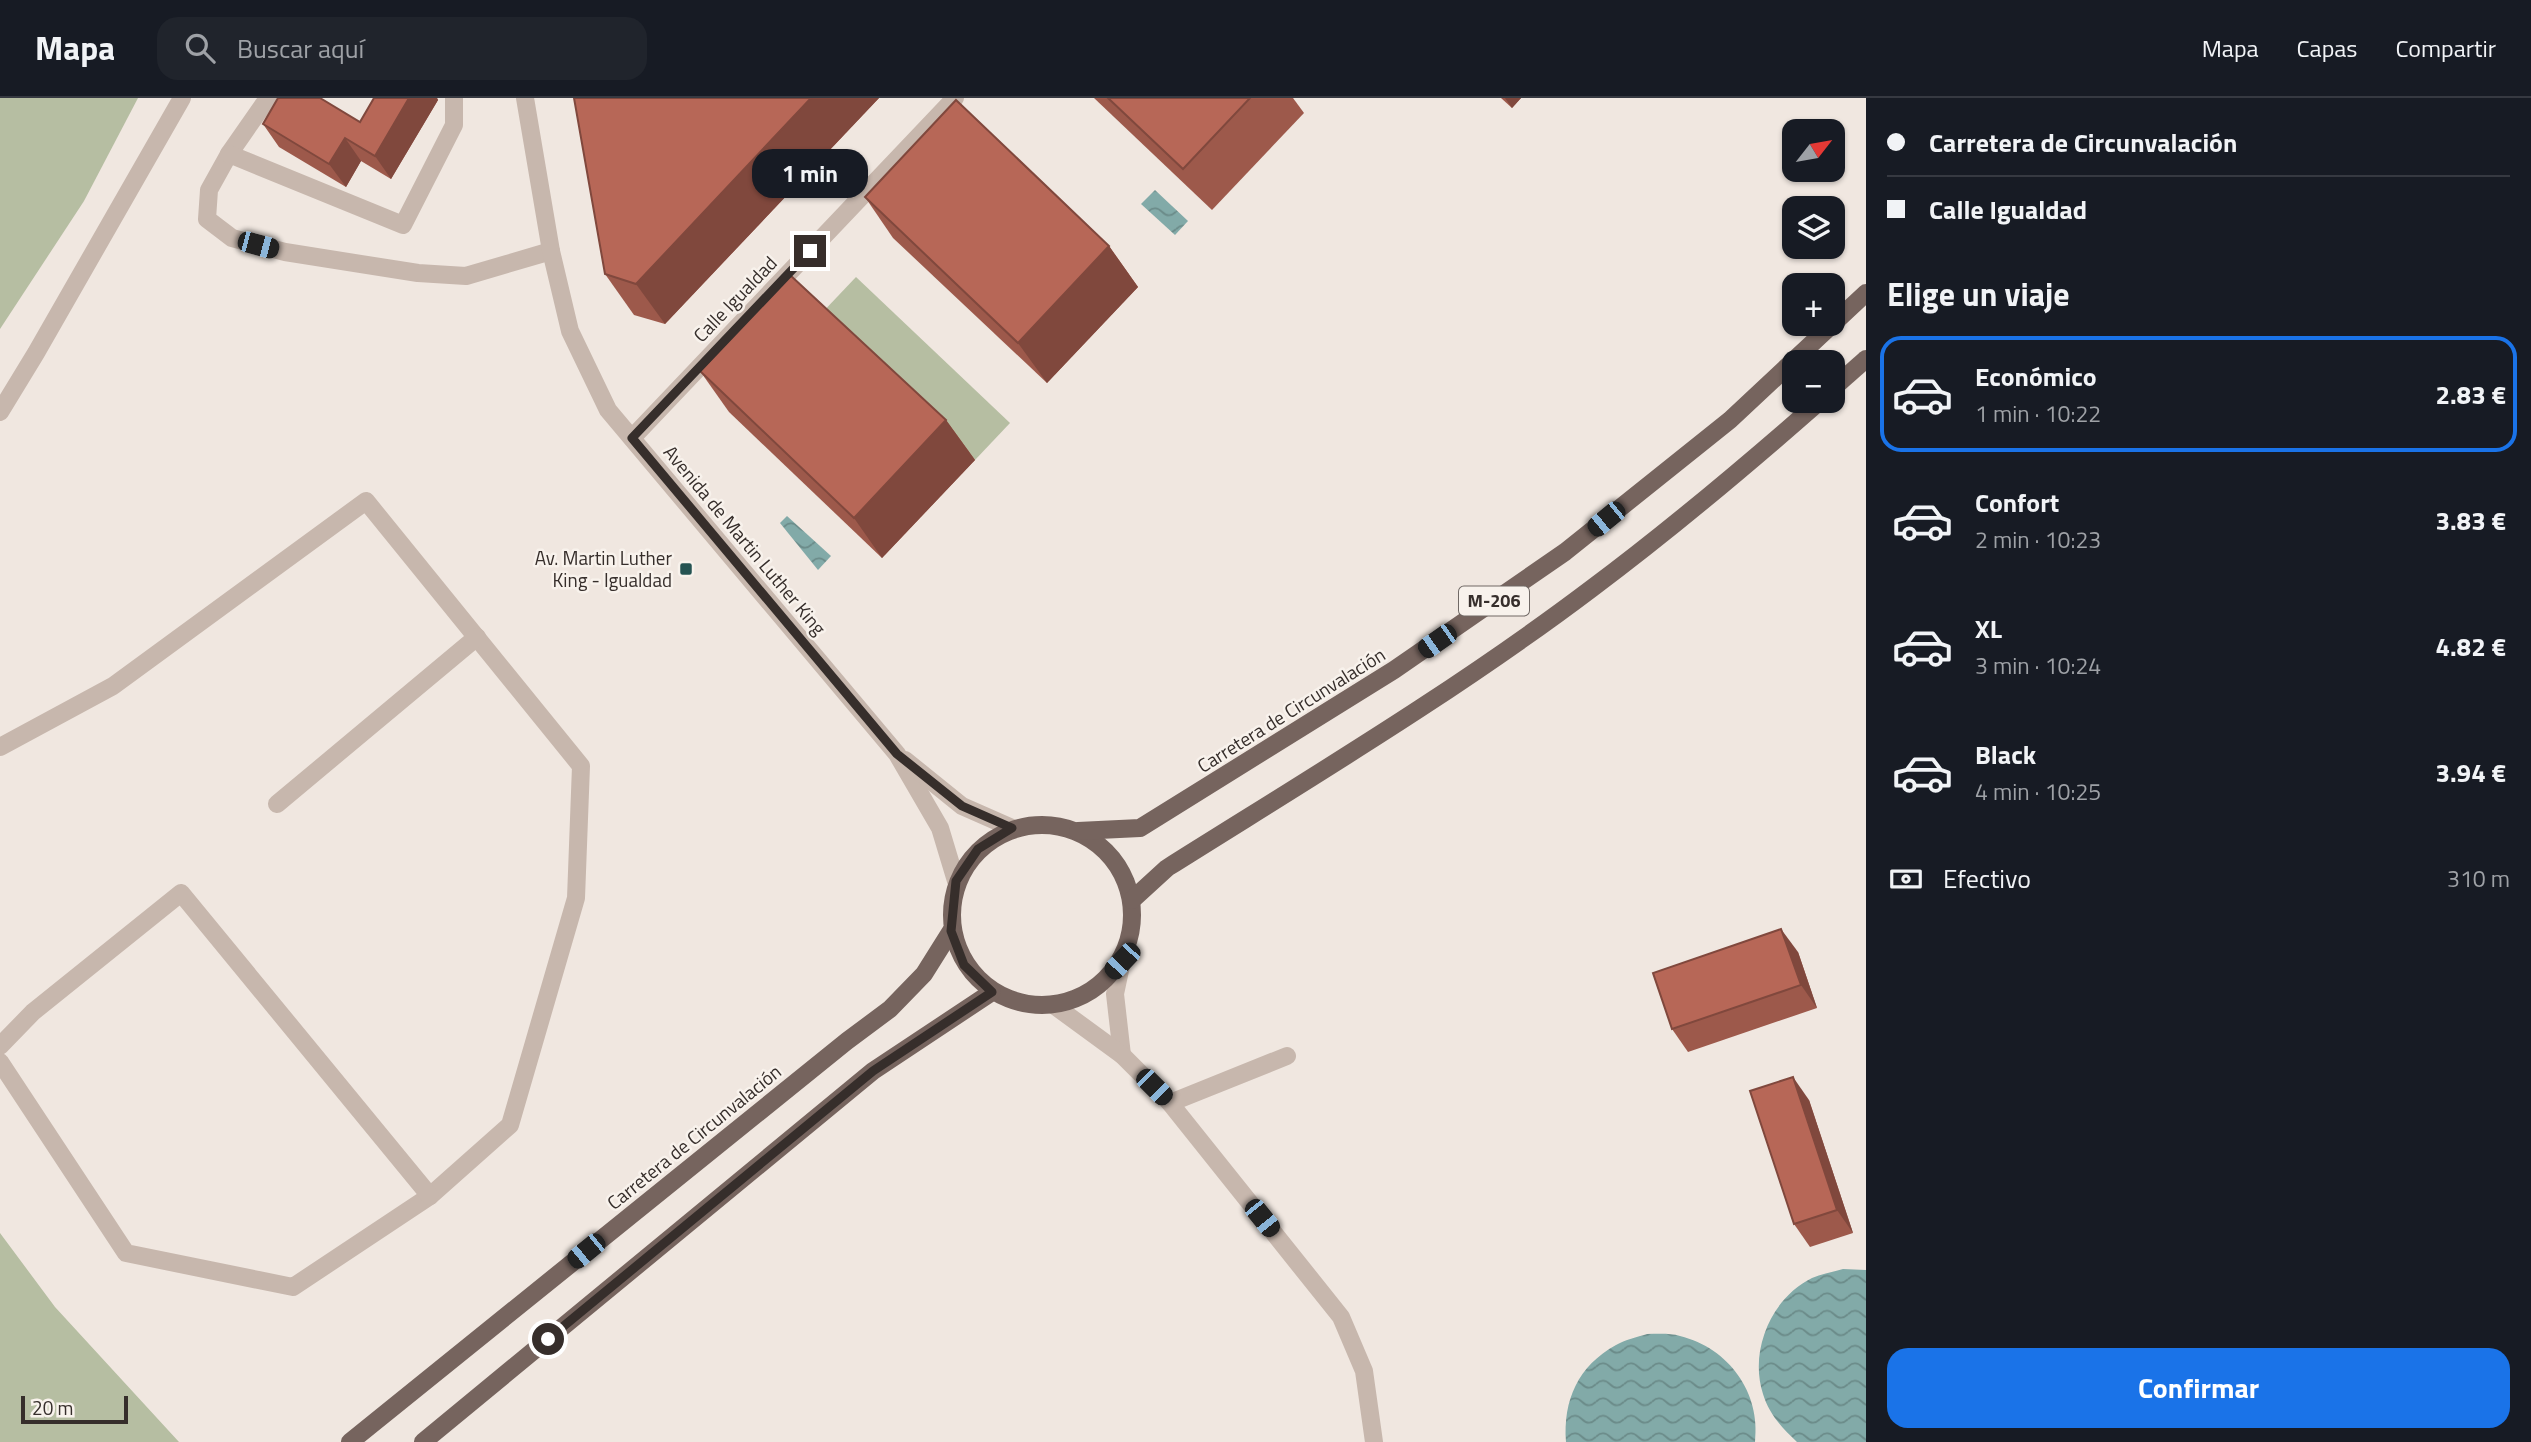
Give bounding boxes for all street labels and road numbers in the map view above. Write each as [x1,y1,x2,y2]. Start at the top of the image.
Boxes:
street label: Calle Igualdad [686,249,783,348]
street label: Avenida de Martin Luther King [657,438,834,641]
road number: M-206 [1459,587,1529,616]
street label: Carretera de Circunvalación [1191,640,1391,779]
street label: Carretera de Circunvalación [600,1057,787,1216]

